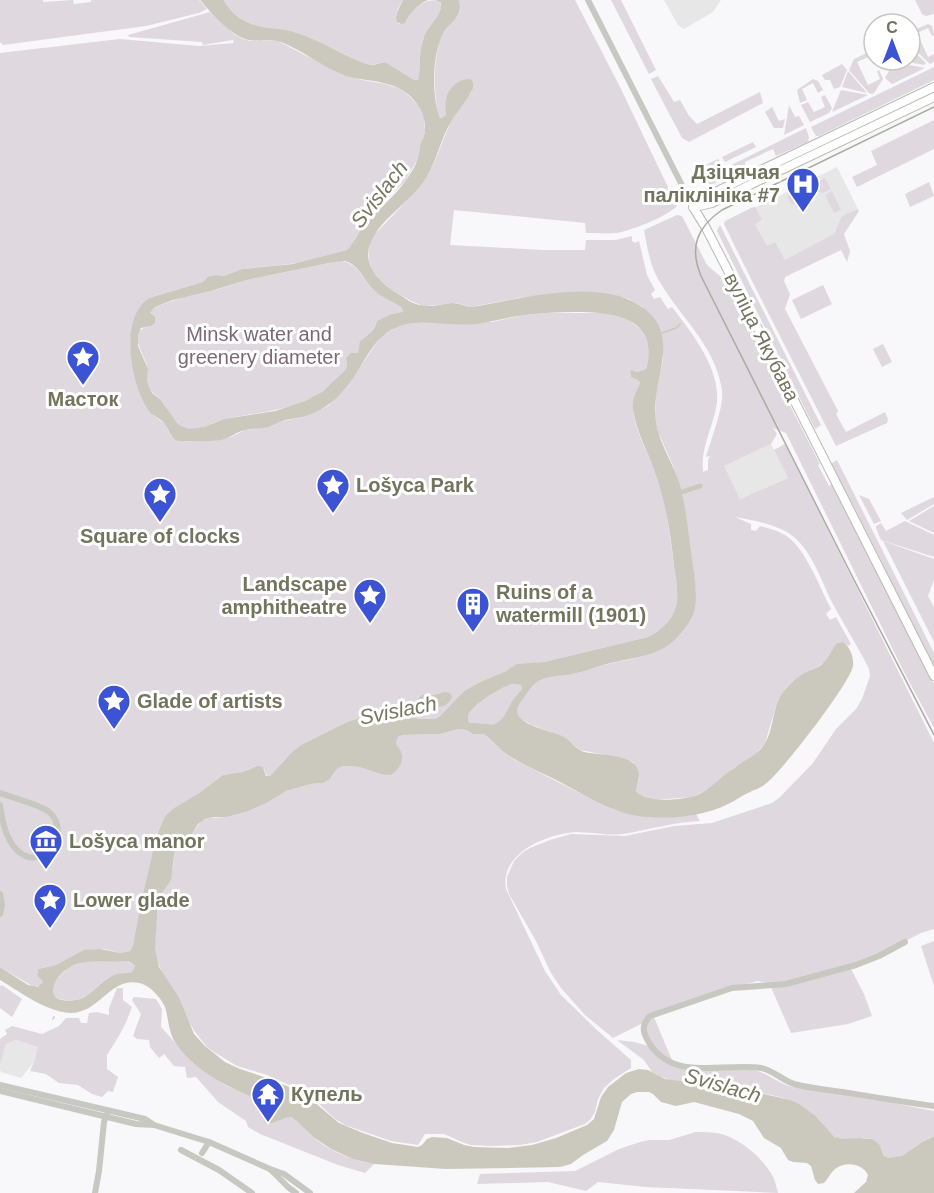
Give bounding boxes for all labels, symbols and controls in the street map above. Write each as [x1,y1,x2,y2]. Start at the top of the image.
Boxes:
north arrow [862,12,922,72]
text: С [886,19,898,36]
water label: Svislach [346,156,412,232]
place label: Дзіцячая паліклініка #7 [643,161,780,206]
hospital icon: Дзіцячая паліклініка #7 [785,166,821,213]
street label: вуліца Якубава [720,269,804,406]
park label: Minsk water and greenery diameter [178,323,340,368]
place icon: Масток [65,339,101,386]
place label: Масток [48,388,119,410]
place icon: Lošyca Park [315,467,351,514]
place label: Lošyca Park [356,474,475,496]
place icon: Square of clocks [142,476,178,523]
place label: Square of clocks [80,525,240,547]
place label: Landscape amphitheatre [221,573,347,618]
place icon: Landscape amphitheatre [352,577,388,624]
place label: Ruins of a watermill (1901) [495,581,646,626]
building icon: Ruins of a watermill (1901) [455,586,491,633]
place icon: Glade of artists [96,683,132,730]
place label: Glade of artists [137,690,283,712]
water label: Svislach [357,691,439,729]
museum icon: Lošyca manor [28,823,64,870]
place label: Lošyca manor [69,830,205,852]
place icon: Lower glade [32,882,68,929]
place label: Lower glade [73,889,190,911]
water label: Svislach [682,1063,764,1107]
temple icon: Купель [250,1076,286,1123]
place label: Купель [291,1083,363,1105]

